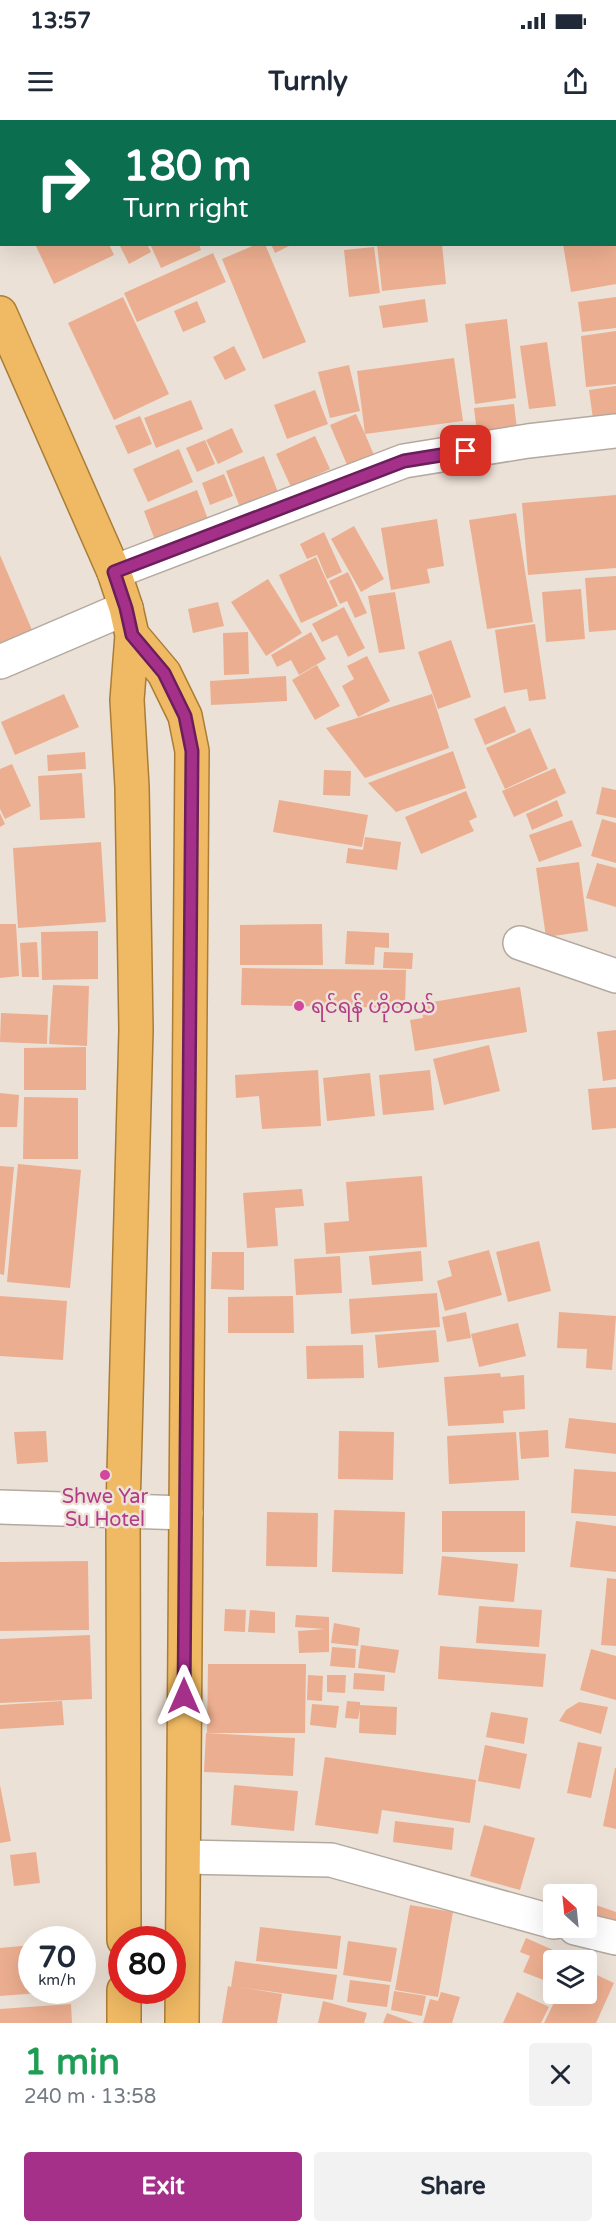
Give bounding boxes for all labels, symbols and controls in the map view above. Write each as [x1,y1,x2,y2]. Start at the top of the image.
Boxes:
text: 13:57 [30,8,91,34]
icon: menu [24,65,57,98]
text: Turnly [268,65,348,98]
icon: share [559,65,592,98]
text: 180 m [123,141,252,192]
icon: right [24,144,102,222]
text: Turn right [123,192,249,225]
pin [440,425,491,476]
icon: arrive [449,434,482,467]
place label: ရင်ရန် ဟိုတယ် [311,992,436,1023]
marker: ရင်ရန် ဟိုတယ် [292,999,306,1013]
marker: Shwe Yar Su Hotel [98,1468,112,1482]
place label: Shwe Yar Su Hotel [62,1485,149,1532]
position arrow [152,1664,216,1728]
north arrow [543,1884,597,1938]
map controls [543,1884,597,2004]
speed limit sign: 80 [108,1926,186,2004]
text: 70 [38,1939,76,1976]
button: layers [543,1950,597,2004]
text: km/h [38,1971,76,1989]
text: 1 min [24,2041,120,2084]
button: close [529,2043,592,2106]
text: 240 m · 13:58 [24,2085,156,2109]
button: Exit [24,2152,302,2221]
button: Share [314,2152,592,2221]

